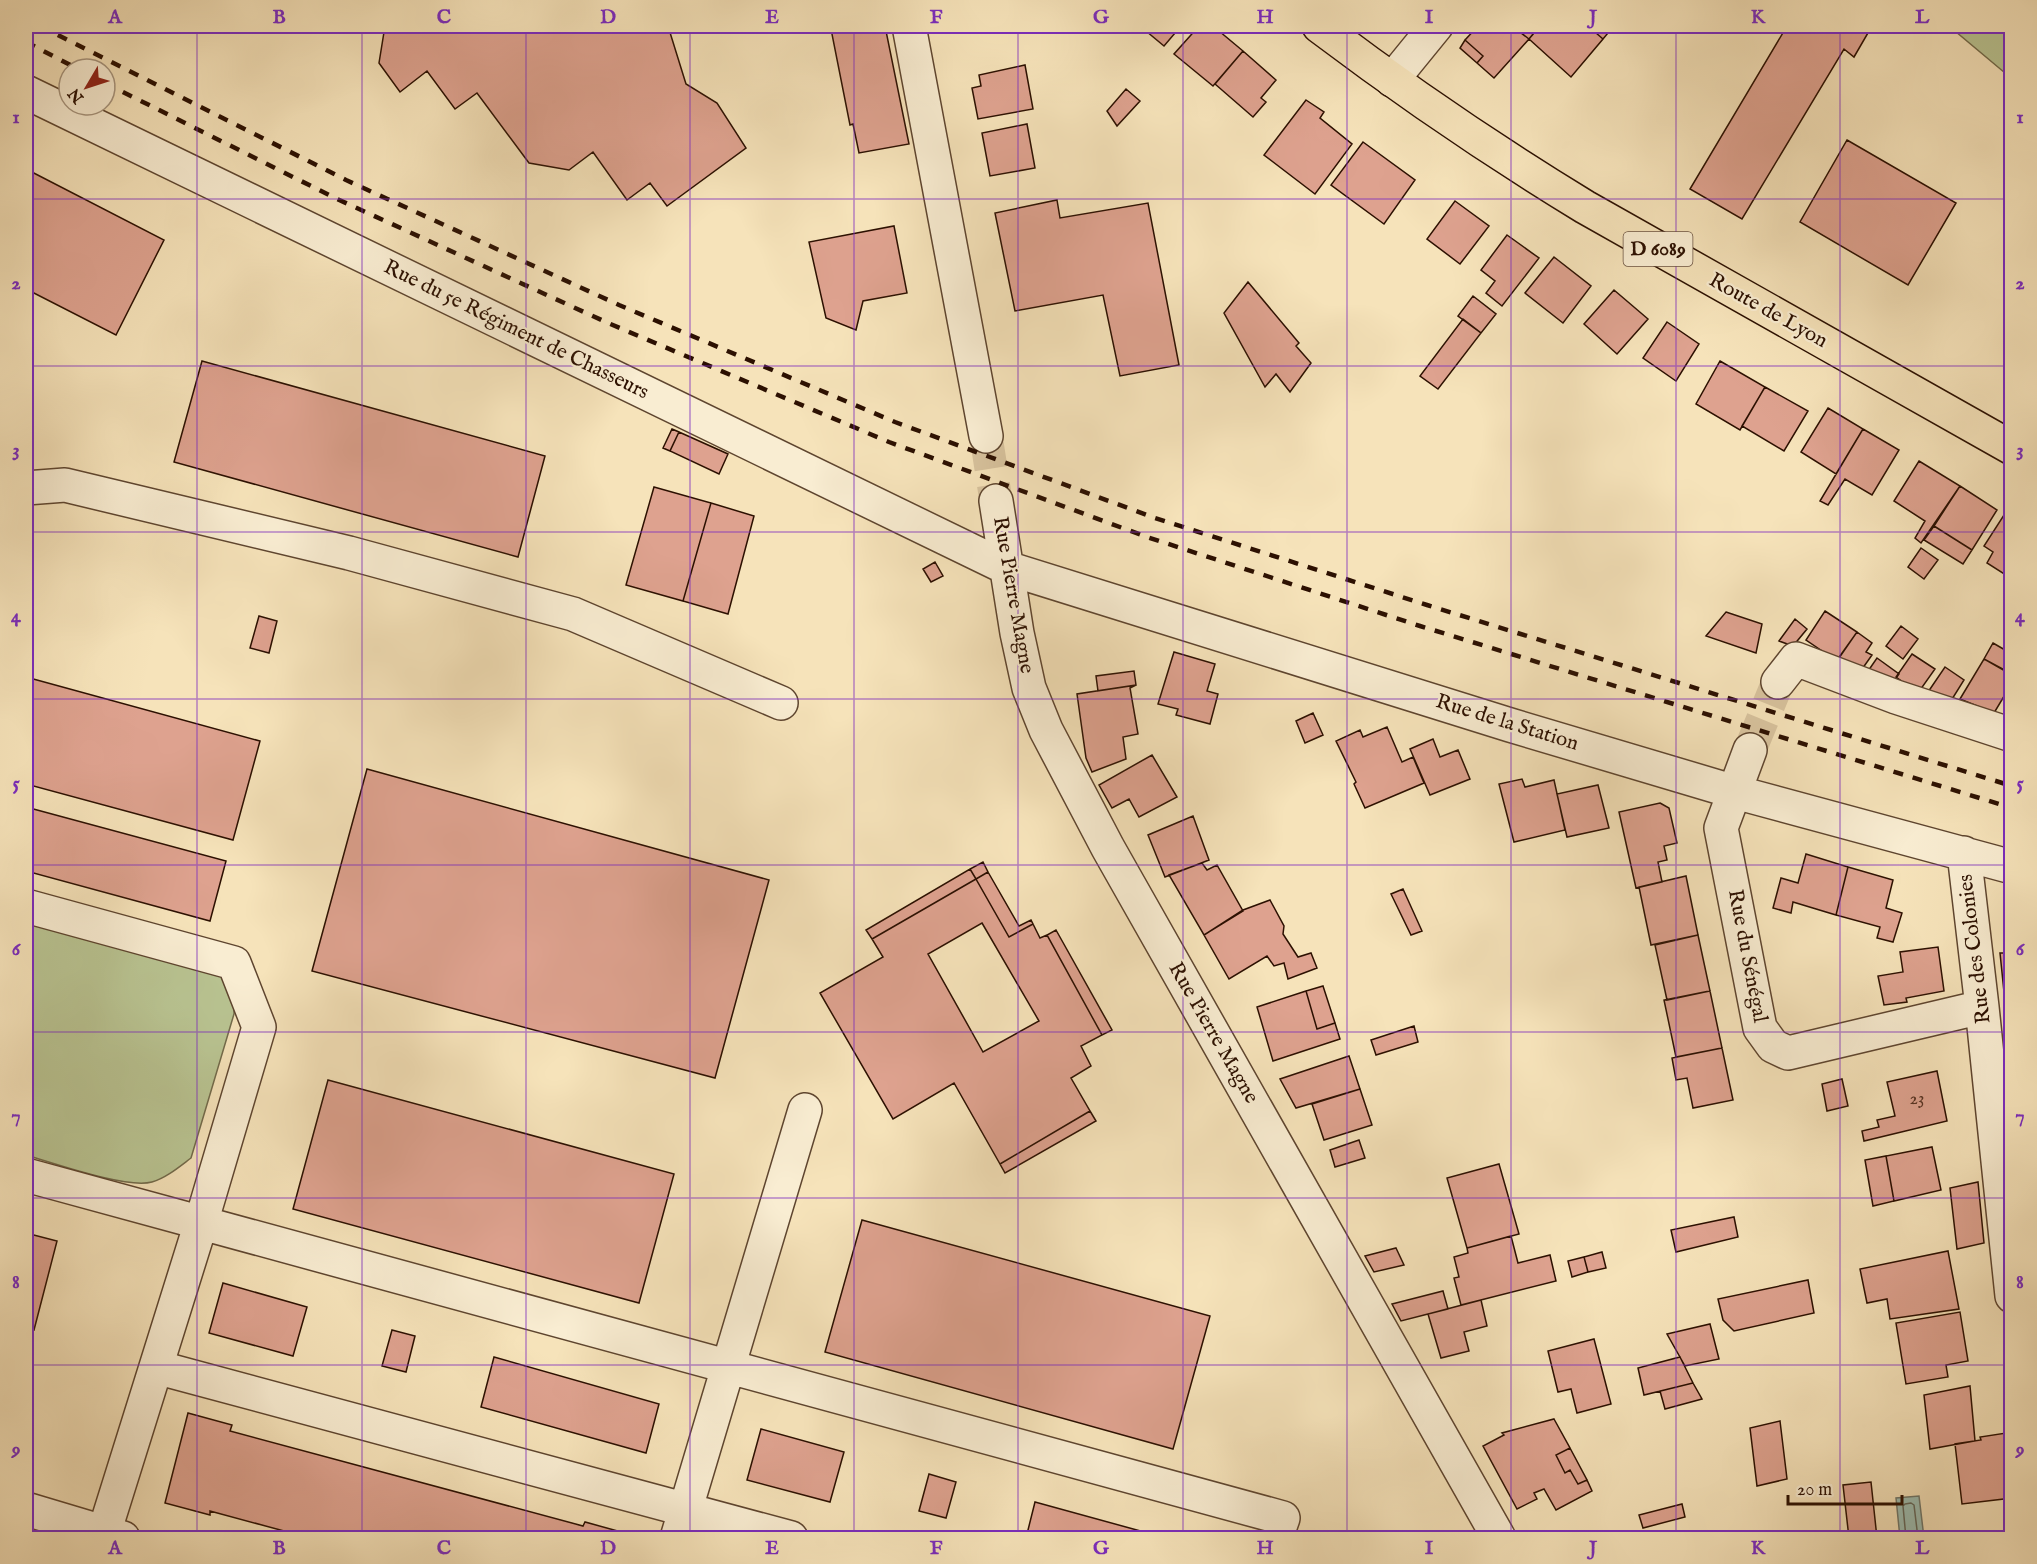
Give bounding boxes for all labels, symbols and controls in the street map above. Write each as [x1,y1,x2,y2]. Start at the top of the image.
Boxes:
text: A [107,5,123,30]
text: B [272,5,286,30]
text: C [437,5,451,30]
text: D [600,5,616,30]
text: E [765,5,779,30]
text: F [930,5,943,30]
text: G [1093,5,1110,30]
text: H [1256,5,1274,30]
text: I [1425,5,1434,30]
text: J [1586,5,1598,30]
text: K [1751,5,1767,30]
text: L [1915,5,1930,30]
north arrow [57,57,117,117]
text: N [65,83,90,108]
text: 1 [12,105,20,130]
text: 1 [2016,105,2024,130]
road number: D 6089 [1624,232,1692,266]
street label: Rue du 5e Régiment de Chasseurs [379,254,653,406]
street label: Route de Lyon [1704,267,1832,355]
text: 2 [11,271,21,296]
text: 2 [2015,271,2025,296]
text: 3 [12,438,20,463]
text: 3 [2016,438,2024,463]
street label: Rue Pierre Magne [986,514,1040,676]
text: 4 [11,604,22,629]
text: 4 [2015,604,2026,629]
street label: Rue de la Station [1432,688,1582,758]
text: 5 [12,771,20,796]
text: 5 [2016,771,2024,796]
street label: Rue des Colonies [1952,873,1998,1025]
street label: Rue du Sénégal [1721,887,1773,1025]
text: 6 [12,937,22,962]
text: 6 [2016,937,2026,962]
street label: Rue Pierre Magne [1162,957,1265,1109]
house number: 23 [1909,1088,1925,1111]
text: 7 [11,1104,21,1129]
text: 7 [2015,1104,2025,1129]
text: 8 [12,1270,20,1295]
text: 8 [2016,1270,2024,1295]
text: 9 [11,1437,21,1462]
text: 9 [2015,1437,2025,1462]
scale bar [1788,1468,1902,1506]
text: 20 m [1797,1479,1832,1502]
text: A [107,1536,123,1561]
text: B [272,1536,286,1561]
text: C [437,1536,451,1561]
text: D [600,1536,616,1561]
text: E [765,1536,779,1561]
text: F [930,1536,943,1561]
text: G [1093,1536,1110,1561]
text: H [1256,1536,1274,1561]
text: I [1425,1536,1434,1561]
text: J [1586,1536,1598,1561]
text: K [1751,1536,1767,1561]
text: L [1915,1536,1930,1561]

